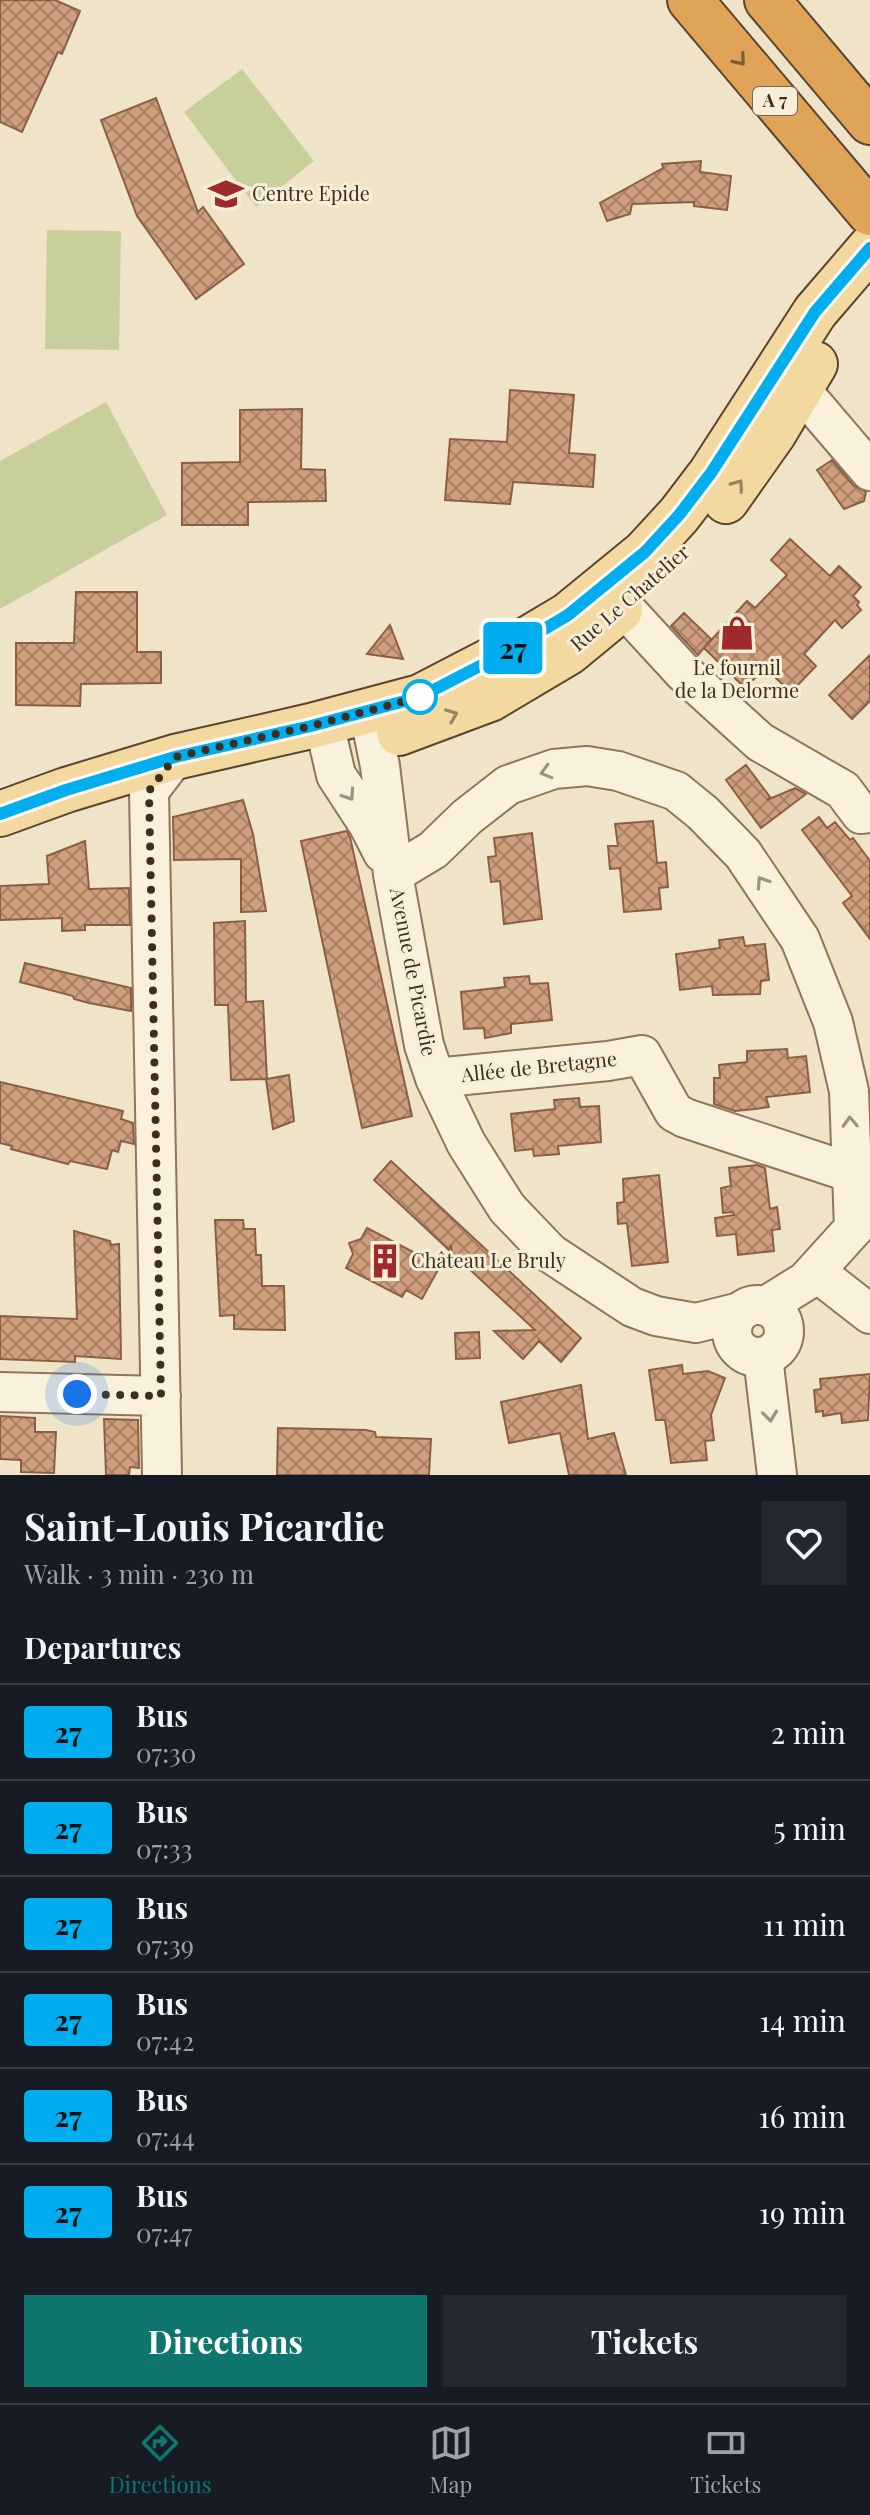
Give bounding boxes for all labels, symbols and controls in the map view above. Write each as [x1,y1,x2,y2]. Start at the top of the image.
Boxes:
one-way arrow [730,50,745,65]
road number: A 7 [753,87,797,115]
school or university icon: Centre Epide [207,175,245,213]
place label: Centre Epide [252,179,370,206]
one-way arrow [728,479,743,493]
street label: Rue Le Chatelier [564,537,694,656]
shop icon: Le fournil de la Delorme [718,614,756,652]
line badge: 27 [477,622,549,674]
text: 27 [499,629,527,666]
place label: Le fournil de la Delorme [675,653,799,703]
unlabelled marker [403,680,437,714]
one-way arrow [444,708,458,724]
one-way arrow [540,763,554,779]
one-way arrow [339,787,354,801]
one-way arrow [757,876,772,890]
street label: Avenue de Picardie [385,884,444,1058]
street label: Allée de Bretagne [459,1044,618,1087]
one-way arrow [842,1115,859,1128]
building icon: Château Le Bruly [366,1242,404,1280]
place label: Château Le Bruly [411,1246,566,1273]
your location [57,1374,97,1414]
one-way arrow [761,1409,778,1423]
text: Saint-Louis Picardie [24,1500,385,1551]
button: heart [762,1501,846,1585]
text: Walk · 3 min · 230 m [24,1556,254,1591]
text: Departures [24,1627,181,1667]
text: Bus [136,1695,188,1735]
text: 2 min [771,1712,846,1752]
text: 27 [54,1713,82,1750]
text: 07:30 [136,1735,196,1770]
text: Bus [136,1791,188,1831]
text: 5 min [773,1808,846,1848]
text: 27 [54,1809,82,1846]
text: 07:33 [136,1831,193,1866]
text: Bus [136,1887,188,1927]
text: 11 min [763,1904,846,1944]
text: 27 [54,1905,82,1942]
text: 07:39 [136,1927,194,1962]
text: Bus [136,1983,188,2023]
text: 14 min [759,2000,846,2040]
text: 27 [54,2001,82,2038]
text: 07:42 [136,2023,194,2058]
text: Bus [136,2079,188,2119]
text: 16 min [759,2096,846,2136]
text: 27 [54,2097,82,2134]
text: 07:44 [136,2119,195,2154]
text: Bus [136,2175,188,2215]
text: 19 min [759,2192,846,2232]
text: 27 [54,2193,82,2230]
text: 07:47 [136,2215,192,2250]
button: Directions [24,2295,427,2387]
button: Tickets [443,2295,846,2387]
tab: Directions [109,2421,211,2499]
tab: Map [429,2421,473,2499]
tab: Tickets [690,2421,761,2499]

